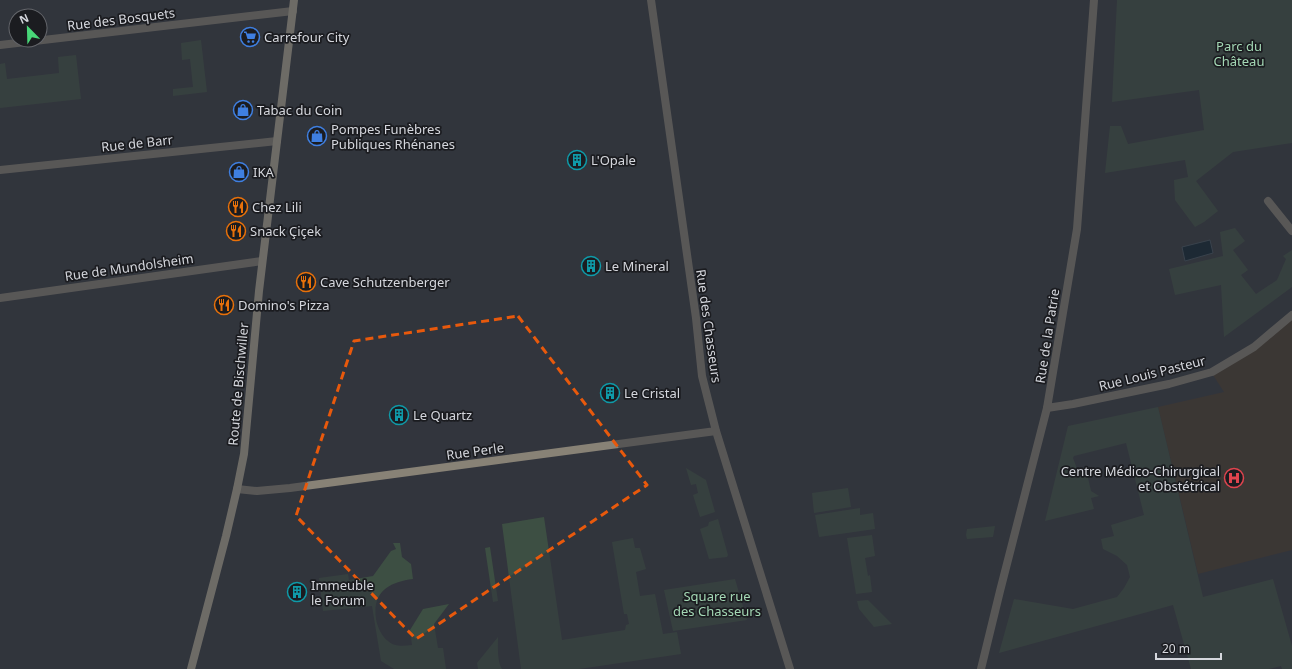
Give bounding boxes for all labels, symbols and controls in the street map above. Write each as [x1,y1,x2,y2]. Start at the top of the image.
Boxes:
street label: Rue des Bosquets [66,3,176,35]
north arrow [8,8,48,48]
text: N [17,10,31,27]
supermarket icon: Carrefour City [239,26,261,48]
place label: Carrefour City [264,28,350,46]
park label: Parc du Château [1214,37,1264,70]
shop icon: Tabac du Coin [232,99,254,121]
place label: Tabac du Coin [257,101,342,119]
place label: Pompes Funèbres Publiques Rhénanes [331,120,455,153]
shop icon: Pompes Funèbres Publiques Rhénanes [306,125,328,147]
street label: Rue de Barr [100,130,174,156]
building icon: L'Opale [566,149,588,171]
place label: L'Opale [591,151,636,169]
shop icon: IKA [228,161,250,183]
place label: IKA [253,163,274,181]
restaurant icon: Chez Lili [227,196,249,218]
place label: Chez Lili [252,198,302,216]
restaurant icon: Snack Çiçek [225,220,247,242]
place label: Snack Çiçek [250,222,321,240]
street label: Rue de Mundolsheim [64,249,194,285]
building icon: Le Mineral [580,255,602,277]
place label: Le Mineral [605,257,669,275]
street label: Rue des Chasseurs [692,268,726,384]
restaurant icon: Cave Schutzenberger [295,271,317,293]
place label: Cave Schutzenberger [320,273,450,291]
street label: Rue de la Patrie [1031,287,1063,385]
restaurant icon: Domino's Pizza [213,294,235,316]
place label: Domino's Pizza [238,296,330,314]
street label: Route de Bischwiller [224,321,252,446]
street label: Rue Louis Pasteur [1097,351,1208,395]
building icon: Le Cristal [599,382,621,404]
place label: Le Cristal [624,384,680,402]
building icon: Le Quartz [388,404,410,426]
place label: Le Quartz [413,406,472,424]
street label: Rue Perle [445,438,505,464]
place label: Centre Médico-Chirurgical et Obstétrical [1061,462,1220,495]
hospital icon: Centre Médico-Chirurgical et Obstétrical [1223,467,1245,489]
place label: Immeuble le Forum [311,576,374,609]
building icon: Immeuble le Forum [286,581,308,603]
park label: Square rue des Chasseurs [673,587,761,620]
scale bar [1156,635,1221,661]
text: 20 m [1162,640,1190,657]

